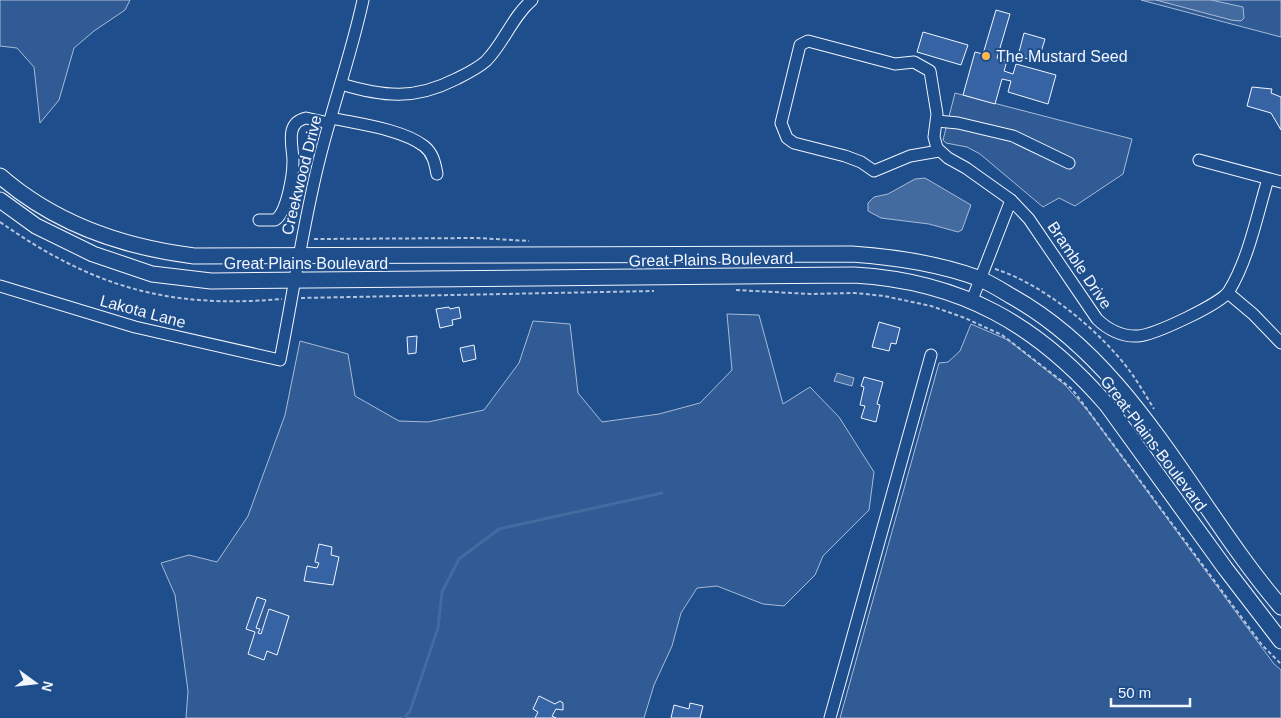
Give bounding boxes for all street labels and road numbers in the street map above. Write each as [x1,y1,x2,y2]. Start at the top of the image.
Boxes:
street label: Creekwood Drive [278,113,325,237]
street label: Bramble Drive [1044,219,1115,312]
street label: Great Plains Boulevard [629,250,793,269]
street label: Great Plains Boulevard [224,255,388,272]
street label: Lakota Lane [98,292,188,331]
street label: Great Plains Boulevard [1097,372,1210,514]

